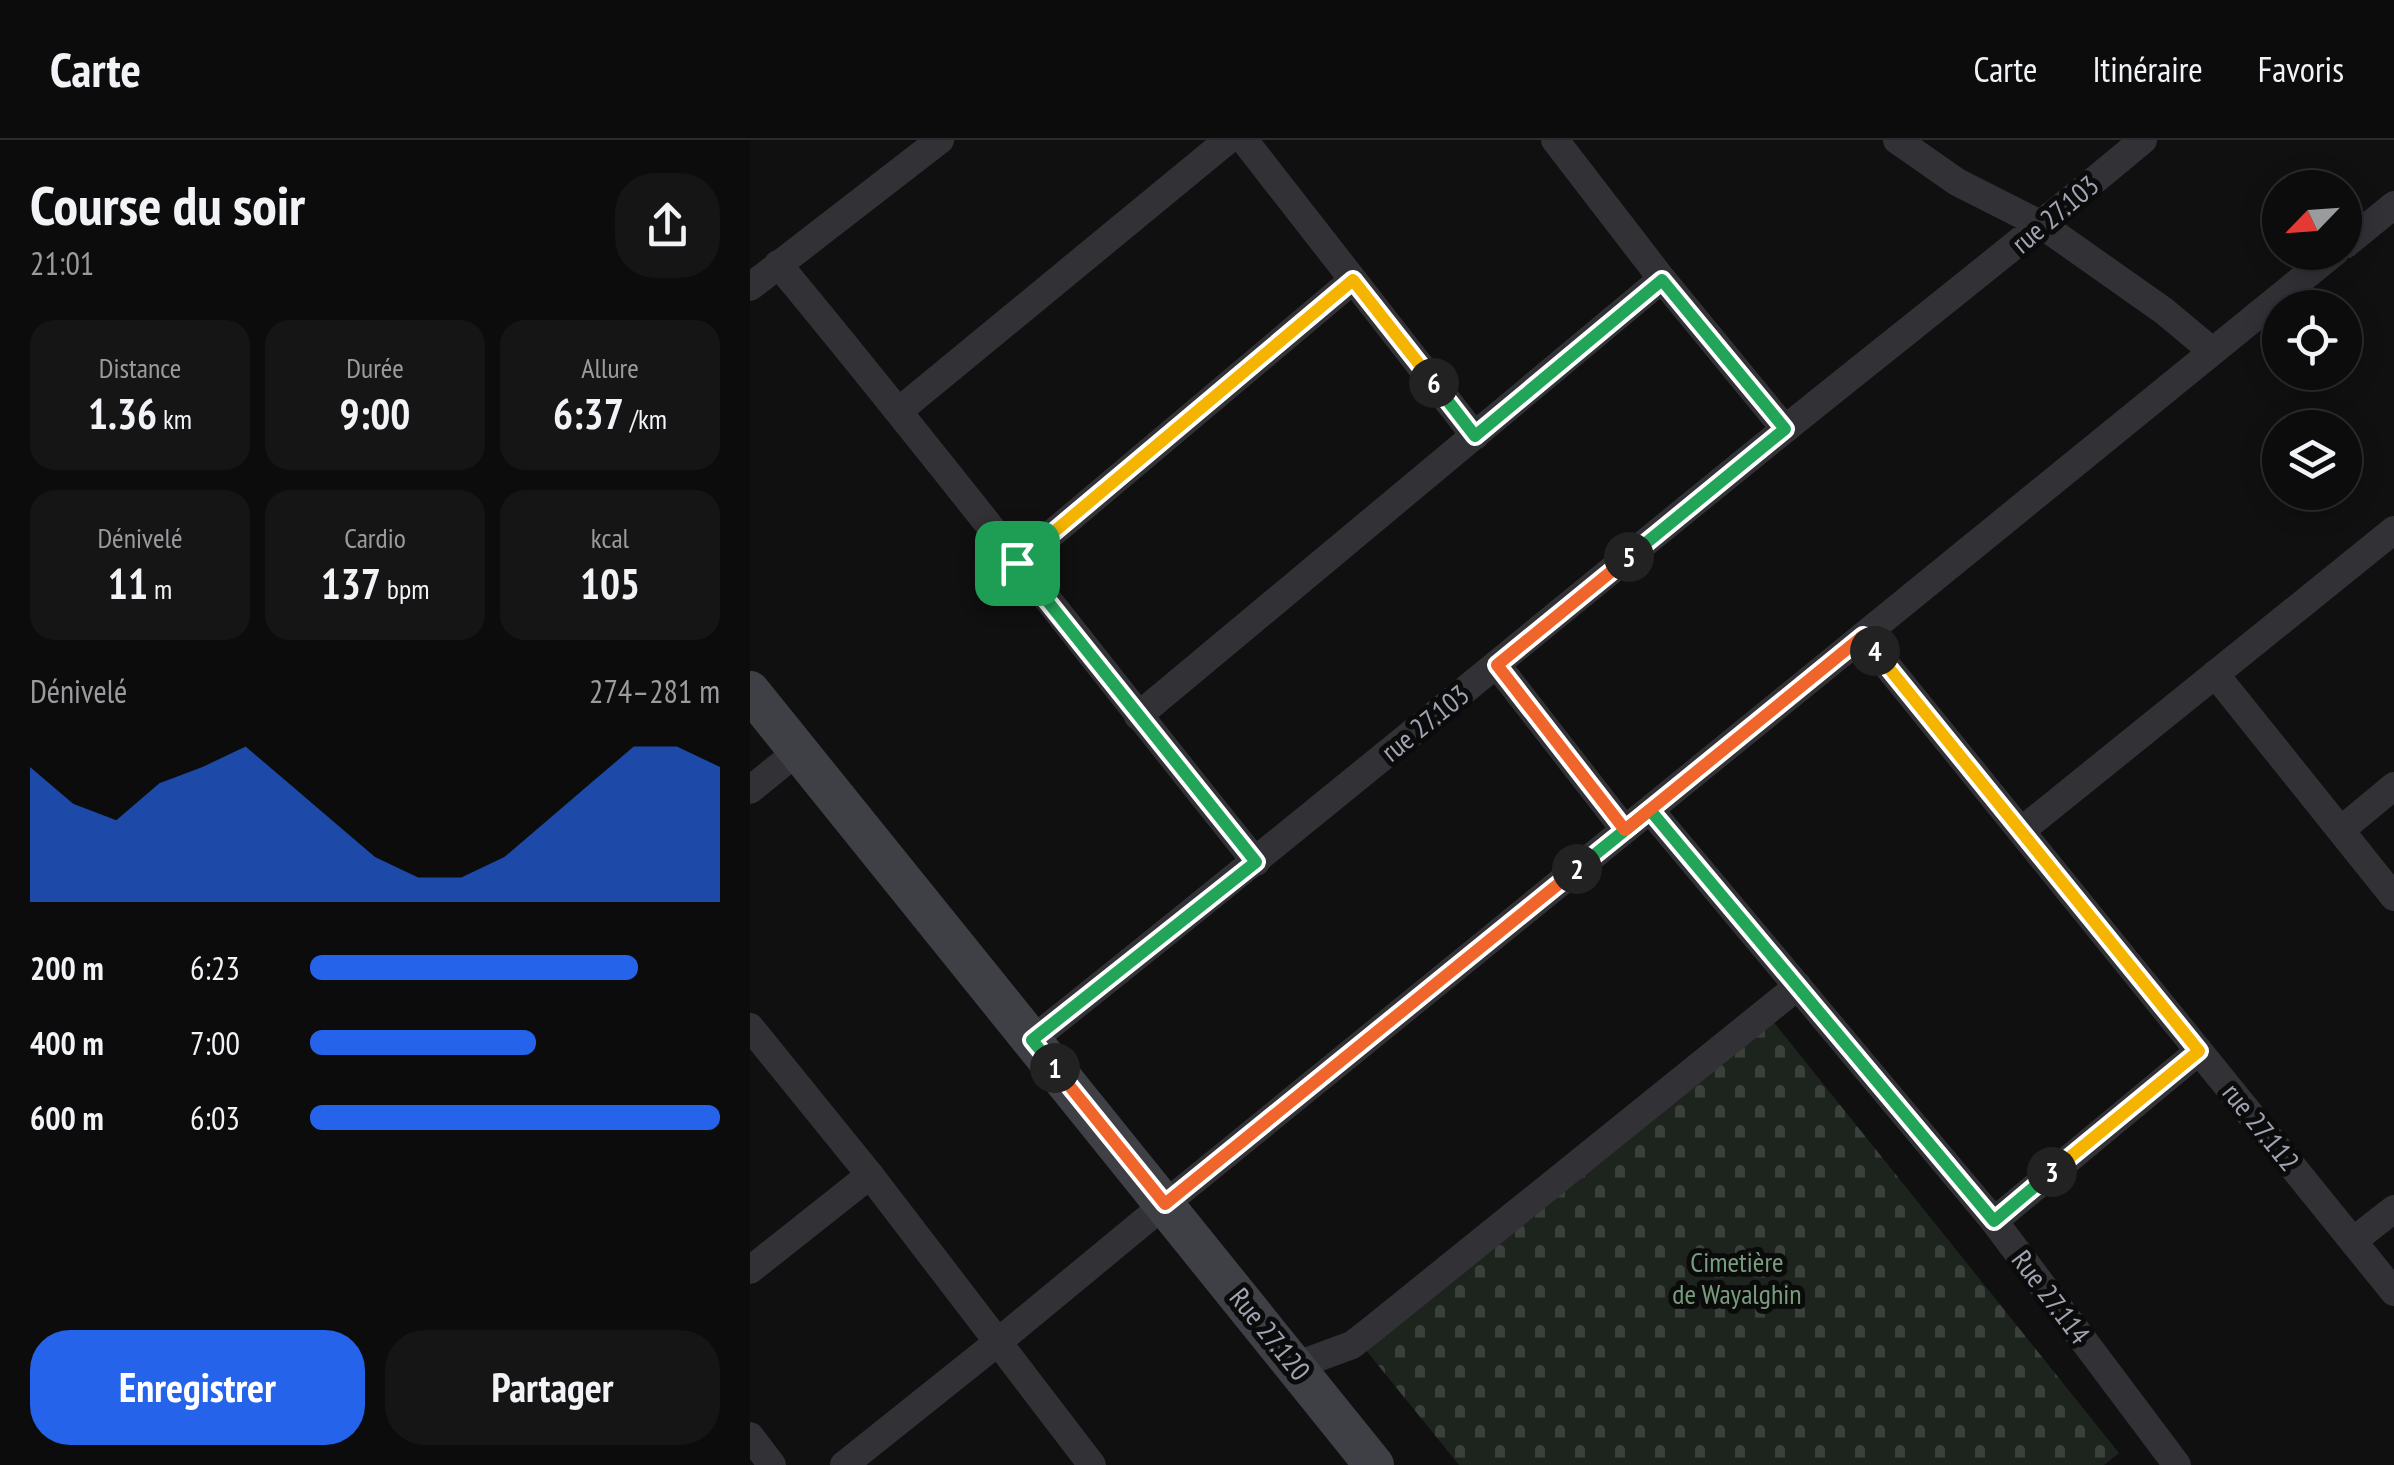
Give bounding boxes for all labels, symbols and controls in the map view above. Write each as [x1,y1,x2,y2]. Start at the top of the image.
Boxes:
text: Carte [50,38,141,100]
text: Carte [1974,46,2037,92]
text: Itinéraire [2092,46,2203,92]
text: Favoris [2258,46,2344,92]
street label: rue 27.103 [2003,166,2106,261]
text: Course du soir [30,169,305,240]
north arrow [2262,170,2362,270]
map controls [2262,170,2362,510]
button: share [615,173,720,278]
text: 21:01 [30,242,94,284]
button: locate [2262,290,2362,390]
text: Distance [99,349,181,386]
text: Durée [346,349,404,386]
text: Allure [581,349,639,386]
pin: 6 [1409,358,1459,408]
text: 6 [1427,364,1441,401]
text: 1.36 [88,386,157,441]
text: 9:00 [340,386,410,441]
text: 6:37 [553,386,624,441]
text: km [157,400,192,437]
text: /km [624,400,667,437]
button: layers [2262,410,2362,510]
text: Dénivelé [97,519,183,556]
text: Cardio [344,519,406,556]
text: kcal [591,519,629,556]
pin [975,521,1060,606]
pin: 5 [1604,532,1654,582]
icon: arrive [990,536,1045,591]
text: 5 [1622,538,1636,575]
text: 11 [108,556,148,611]
text: 137 [321,556,381,611]
text: 105 [580,556,640,611]
text: m [148,570,172,607]
text: bpm [381,570,429,607]
pin: 4 [1850,626,1900,676]
text: 4 [1868,632,1882,669]
text: Dénivelé [30,670,127,712]
text: 274–281 m [589,670,720,712]
street label: rue 27.103 [1373,676,1476,769]
pin: 2 [1552,844,1602,894]
text: 2 [1570,850,1584,887]
text: 200 m [30,947,104,989]
text: 6:23 [190,947,240,989]
text: 400 m [30,1022,104,1064]
text: 7:00 [190,1022,240,1064]
pin: 1 [1030,1043,1080,1093]
text: 1 [1048,1049,1062,1086]
street label: rue 27.112 [2215,1075,2308,1178]
text: 600 m [30,1097,104,1139]
text: 6:03 [190,1097,240,1139]
pin: 3 [2027,1147,2077,1197]
text: 3 [2045,1153,2059,1190]
street label: Rue 27.114 [2004,1242,2099,1351]
park label: Cimetière de Wayalghin [1672,1243,1802,1312]
street label: Rue 27.120 [1222,1280,1319,1388]
button: Enregistrer [30,1330,365,1445]
button: Partager [385,1330,720,1445]

